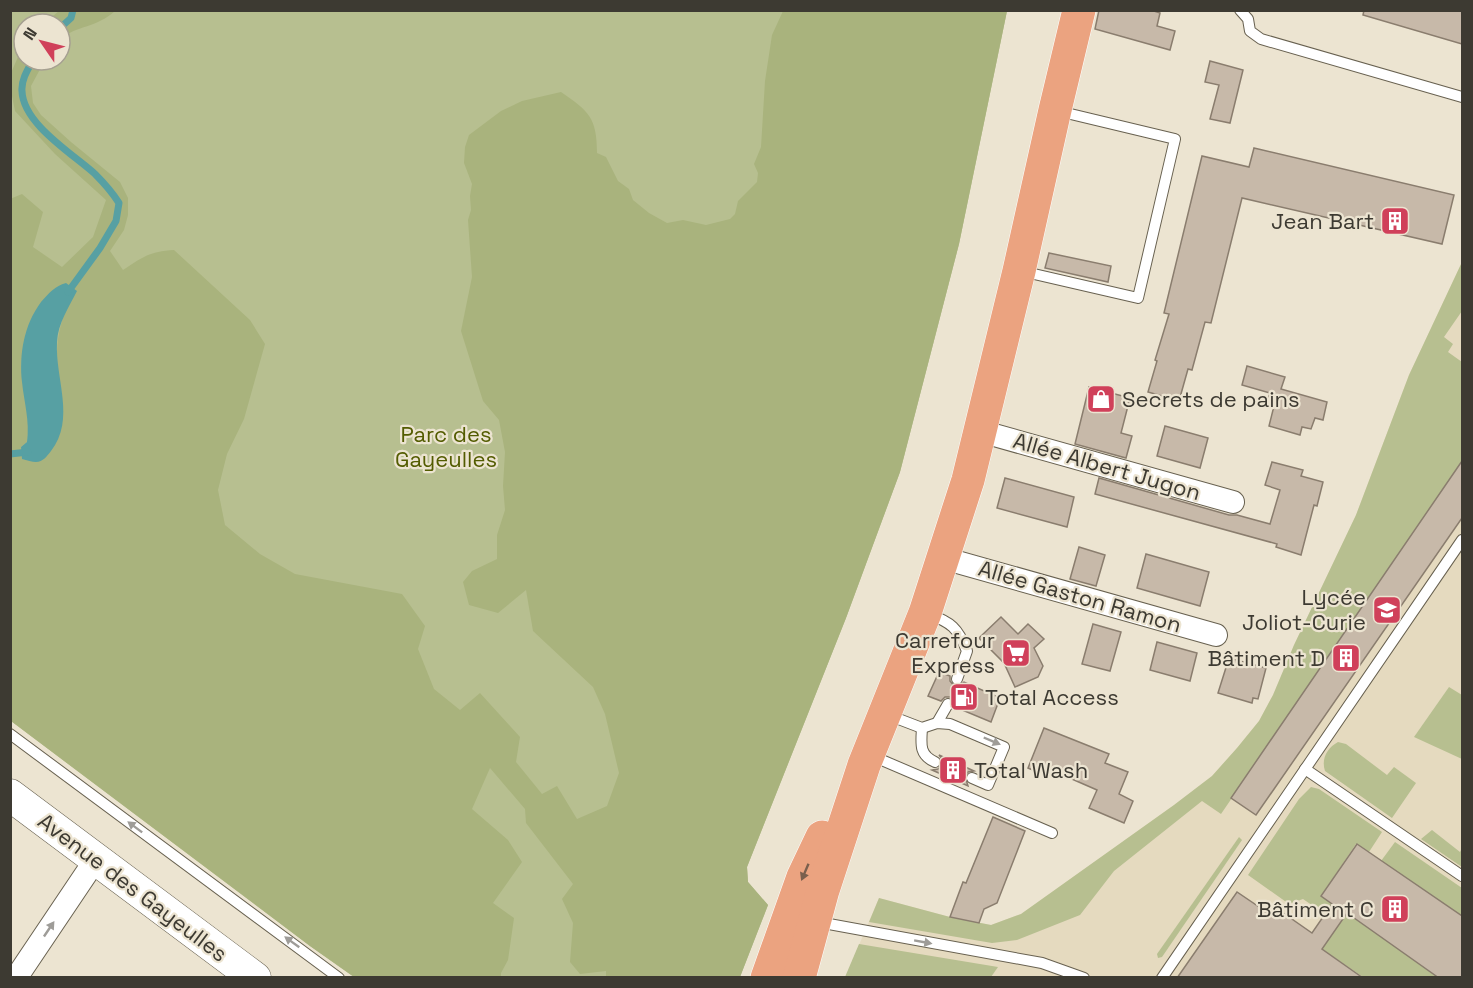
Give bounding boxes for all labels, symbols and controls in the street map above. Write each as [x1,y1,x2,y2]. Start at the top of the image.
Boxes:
north arrow [12,12,72,72]
text: N [18,23,42,44]
building icon: Jean Bart [1379,205,1411,237]
place label: Jean Bart [1271,207,1374,235]
shop icon: Secrets de pains [1085,383,1117,415]
place label: Secrets de pains [1122,385,1300,413]
park label: Parc des Gayeulles [395,420,497,473]
street label: Allée Albert Jugon [1010,426,1204,506]
street label: Allée Gaston Ramon [975,554,1185,638]
place label: Lycée Joliot-Curie [1242,583,1366,636]
school or university icon: Lycée Joliot-Curie [1371,594,1403,626]
place label: Carrefour Express [895,626,995,679]
supermarket icon: Carrefour Express [1000,637,1032,669]
building icon: Bâtiment D [1330,642,1362,674]
place label: Bâtiment D [1208,644,1325,672]
fuel station icon: Total Access [948,681,980,713]
place label: Total Access [985,683,1119,711]
one-way arrow [983,737,1000,746]
building icon: Total Wash [937,754,969,786]
place label: Total Wash [974,756,1088,784]
street label: Avenue des Gayeulles [33,807,233,967]
one-way arrow [127,820,143,833]
one-way arrow [801,863,810,880]
building icon: Bâtiment C [1379,893,1411,925]
place label: Bâtiment C [1257,895,1374,923]
one-way arrow [43,921,54,937]
one-way arrow [284,937,299,949]
one-way arrow [913,937,932,946]

